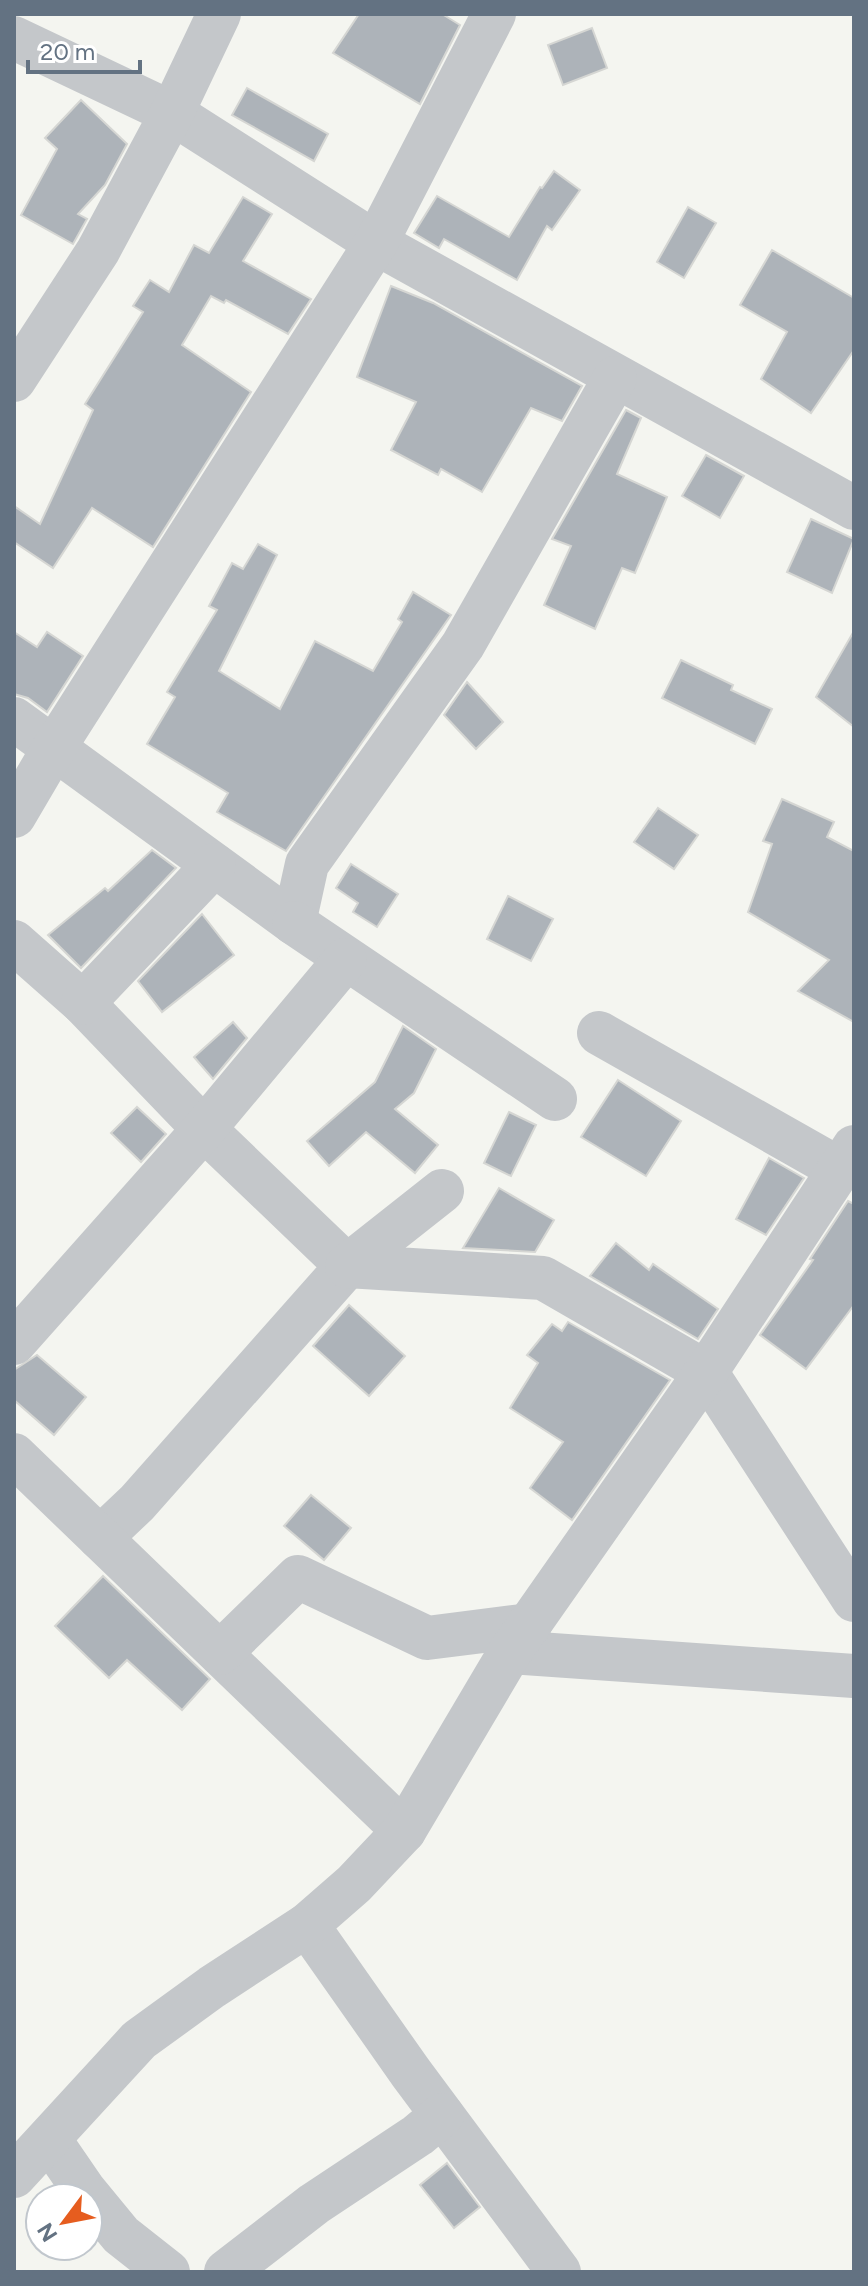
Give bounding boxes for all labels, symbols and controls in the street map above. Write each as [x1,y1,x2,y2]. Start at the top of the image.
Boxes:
scale bar [28,24,140,74]
text: 20 m [40,37,95,66]
north arrow [24,2182,104,2262]
text: N [32,2218,63,2247]

